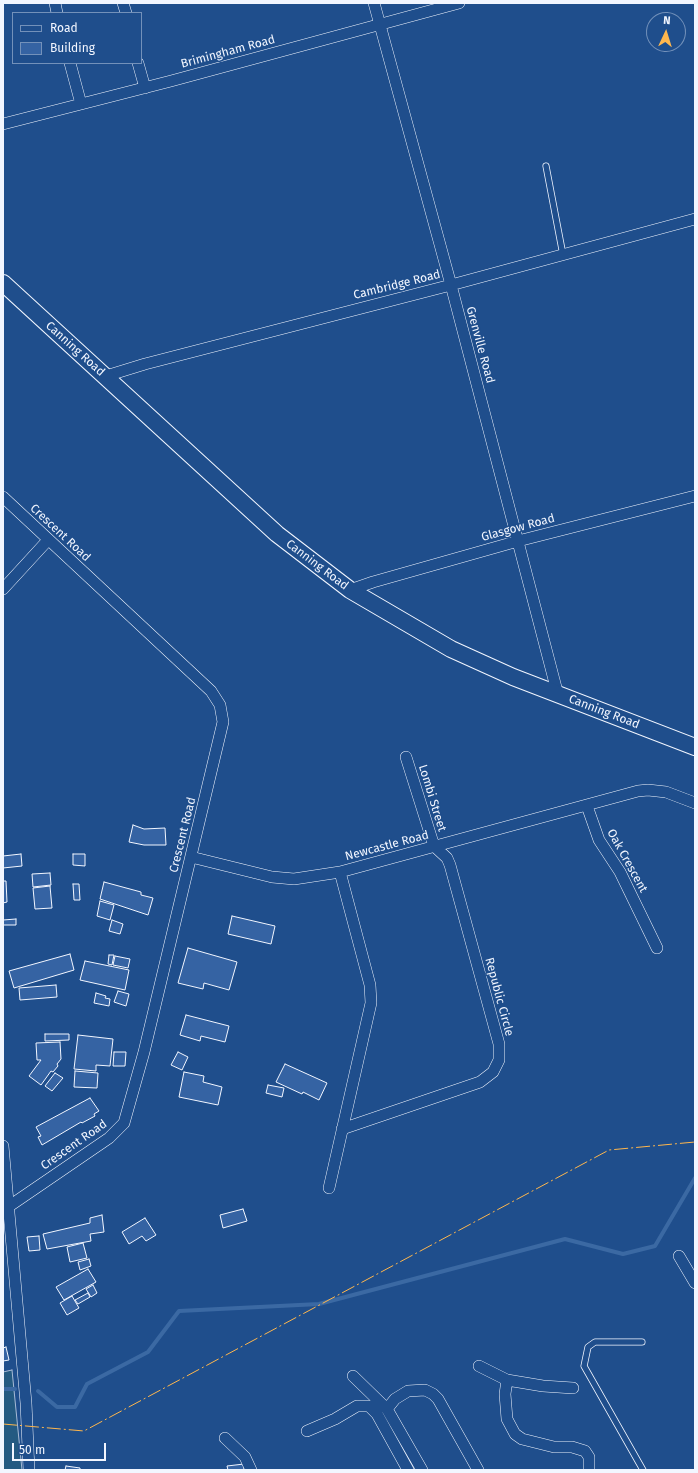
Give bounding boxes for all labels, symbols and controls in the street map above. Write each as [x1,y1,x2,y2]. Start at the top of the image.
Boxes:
legend [12,12,142,64]
north arrow [646,12,686,52]
text: N [663,14,671,27]
text: Road [50,21,78,35]
street label: Brimingham Road [179,32,277,72]
text: Building [50,41,95,55]
street label: Cambridge Road [352,267,442,303]
street label: Grenville Road [463,305,497,385]
street label: Canning Road [42,319,108,379]
street label: Crescent Road [27,501,93,565]
street label: Glasgow Road [480,511,556,545]
street label: Canning Road [283,537,351,593]
street label: Canning Road [567,692,641,732]
street label: Lombi Street [415,763,449,833]
street label: Crescent Road [167,796,199,874]
street label: Oak Crescent [604,827,650,895]
street label: Newcastle Road [344,828,430,864]
street label: Republic Circle [482,956,516,1038]
street label: Crescent Road [38,1117,110,1173]
scale bar [14,1435,108,1461]
text: 50 m [19,1443,45,1457]

